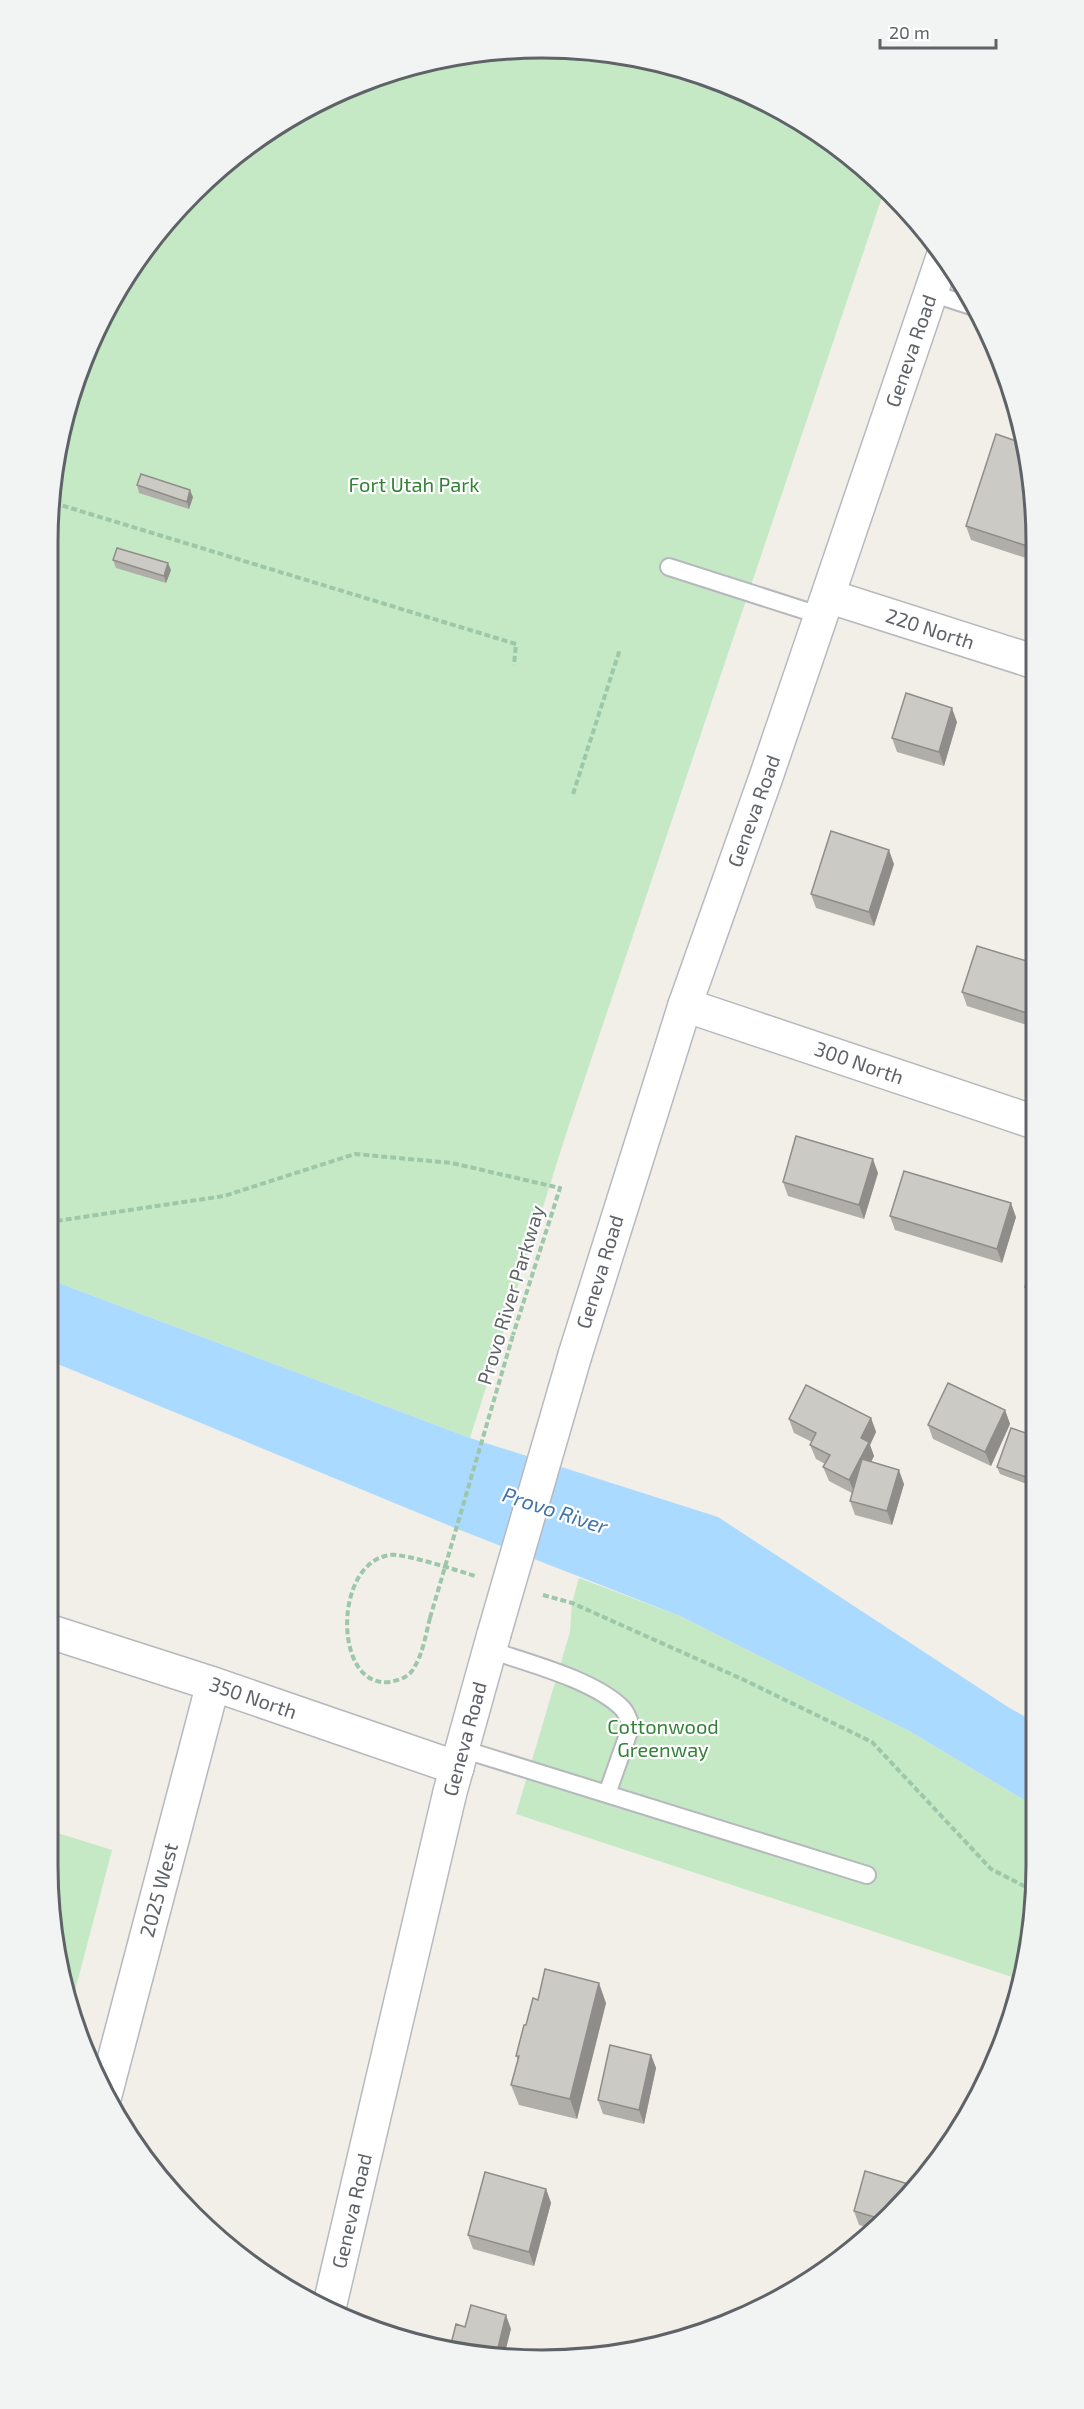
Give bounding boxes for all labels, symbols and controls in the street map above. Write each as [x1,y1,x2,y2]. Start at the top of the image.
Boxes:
scale bar [880,12,996,50]
text: 20 m [889,21,930,43]
street label: Geneva Road [880,291,941,410]
park label: Fort Utah Park [349,472,479,496]
street label: 220 North [883,602,978,654]
street label: Geneva Road [722,751,784,870]
street label: 300 North [812,1036,907,1088]
street label: Provo River Parkway [471,1202,549,1387]
street label: Geneva Road [570,1212,628,1331]
water label: Provo River [500,1481,612,1538]
street label: 350 North [206,1671,300,1723]
street label: Geneva Road [437,1679,491,1799]
park label: Cottonwood Greenway [607,1714,719,1761]
street label: 2025 West [134,1840,182,1939]
street label: Geneva Road [326,2151,376,2271]

